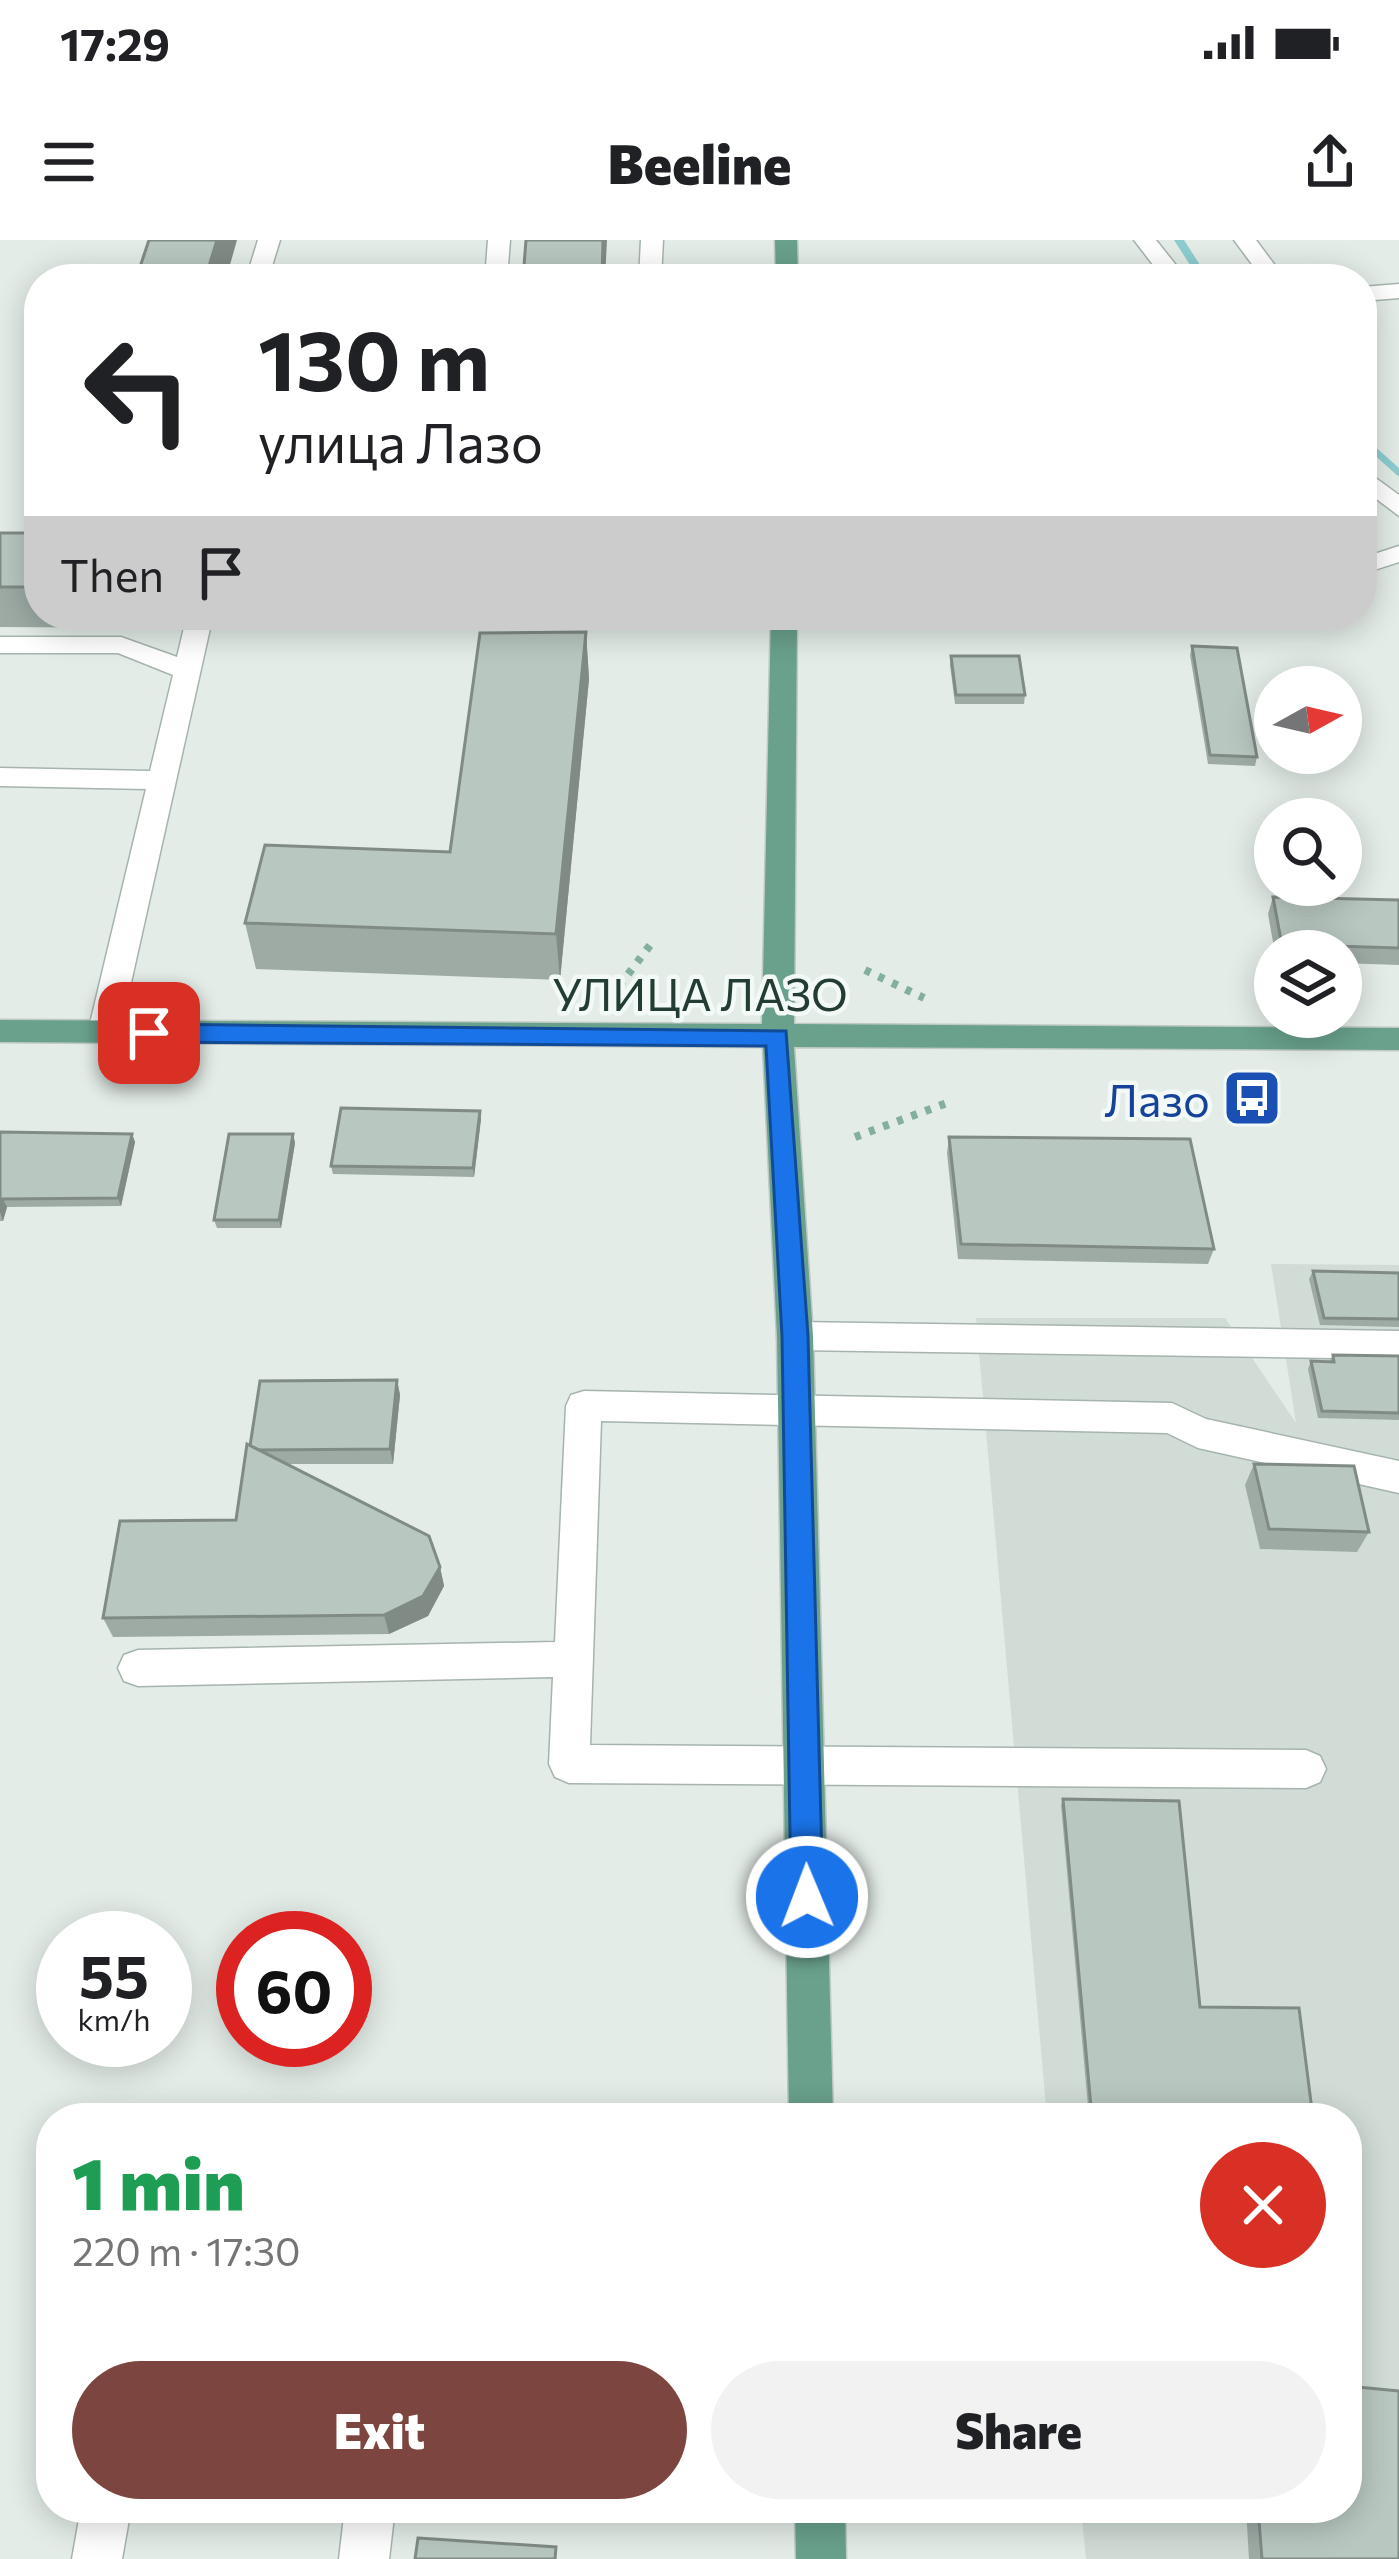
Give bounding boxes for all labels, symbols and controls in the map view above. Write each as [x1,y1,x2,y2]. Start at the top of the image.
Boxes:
text: 17:29 [60,15,170,70]
icon: menu [36,129,102,195]
text: Beeline [608,129,791,195]
icon: share [1297,129,1363,195]
text: 130 m [258,306,490,408]
icon: left [60,312,216,468]
text: улица Лазо [258,408,543,474]
icon: arrive [188,540,254,606]
text: Then [60,546,164,601]
north arrow [1254,666,1362,774]
map controls [1254,666,1362,1038]
button: search [1254,798,1362,906]
button: layers [1254,930,1362,1038]
street label: УЛИЦА ЛАЗО [552,965,848,1020]
pin [98,982,200,1084]
icon: arrive [116,1000,182,1066]
bus stop icon: Лазо [1221,1067,1283,1129]
place label: Лазо [1104,1071,1210,1126]
position arrow [744,1834,870,1960]
speed limit sign: 60 [216,1911,372,2067]
text: 55 [79,1937,149,2010]
text: km/h [78,2000,150,2037]
text: 1 min [72,2137,245,2225]
button: close [1200,2142,1326,2268]
text: 220 m · 17:30 [72,2226,300,2274]
button: Exit [72,2361,687,2499]
button: Share [711,2361,1326,2499]

